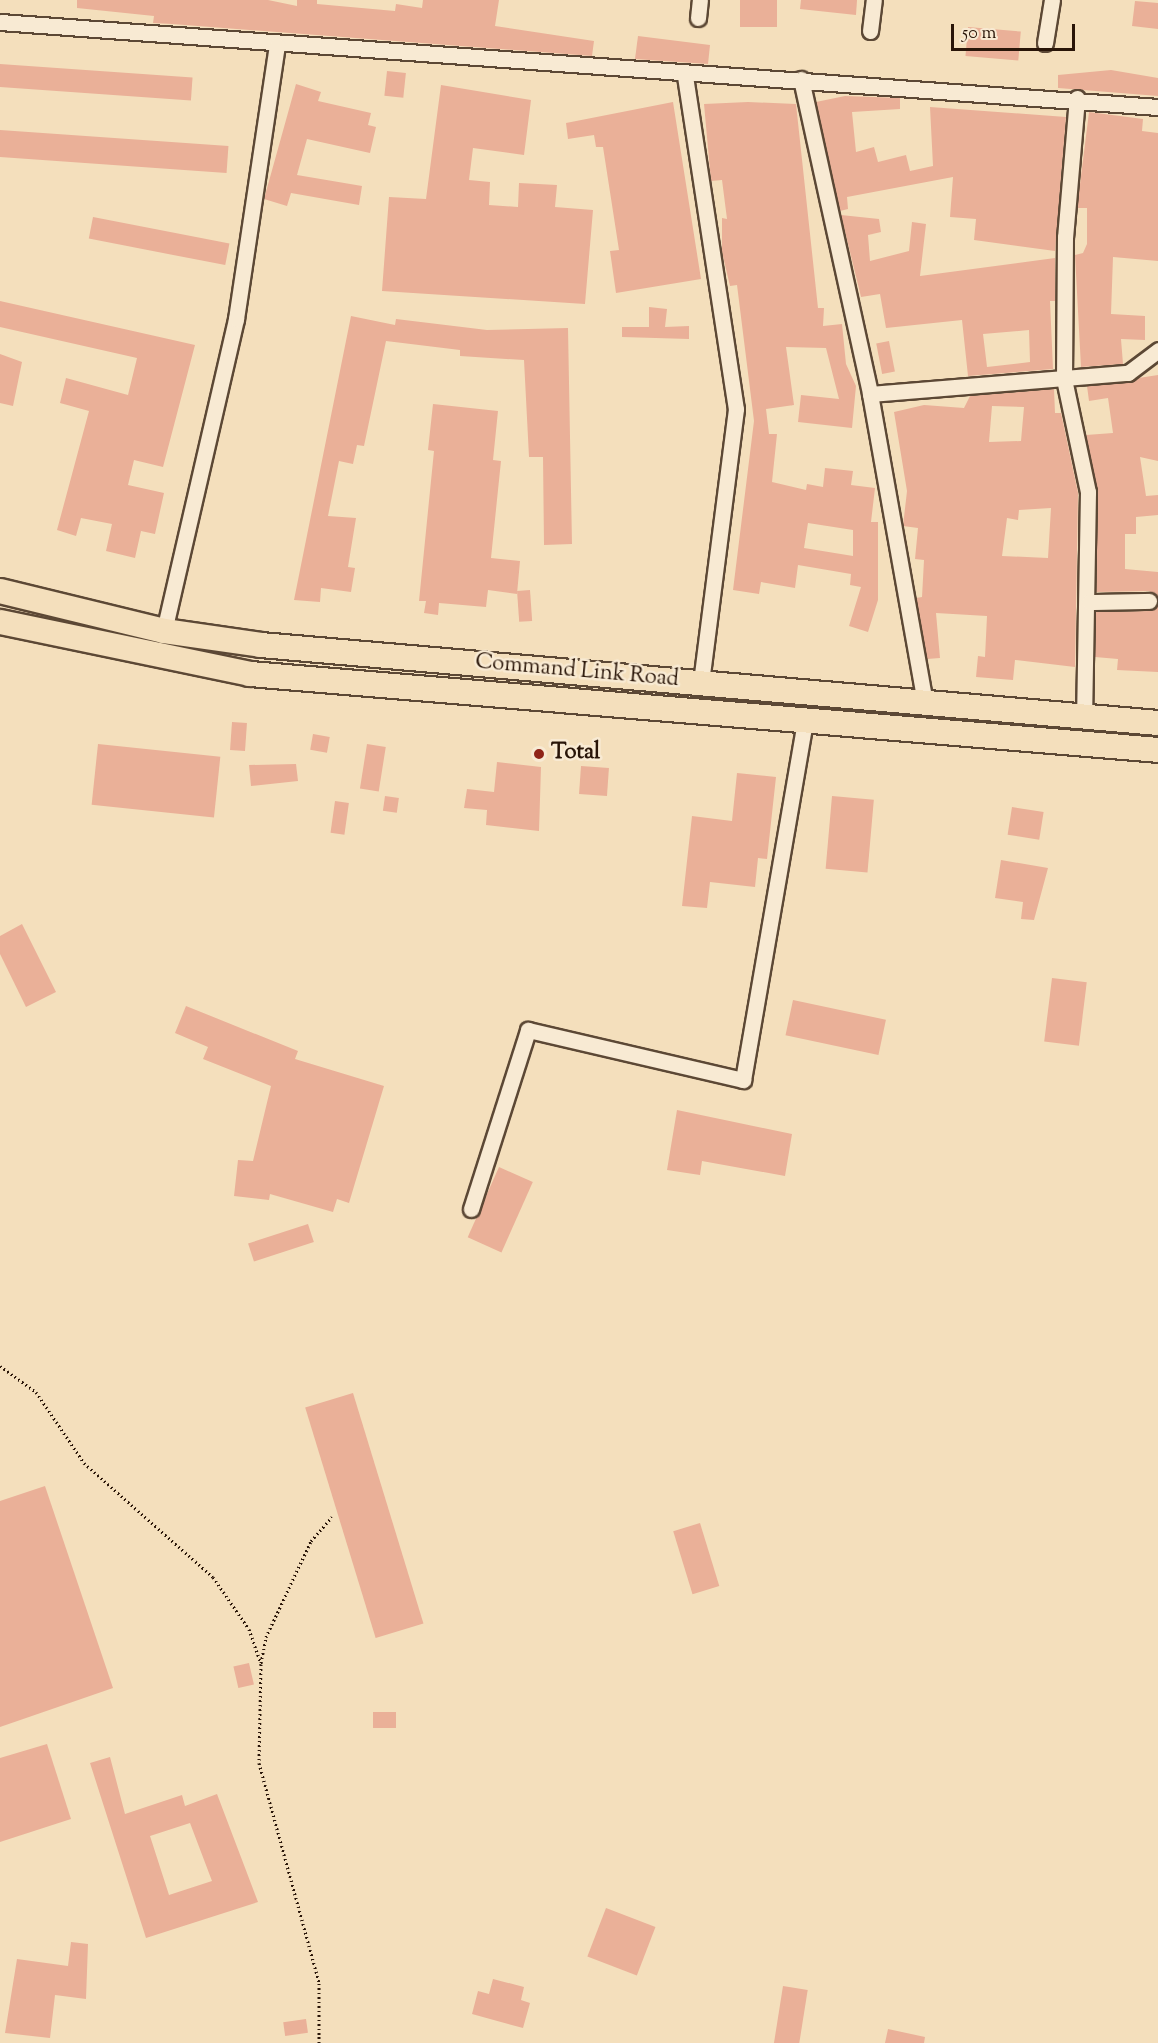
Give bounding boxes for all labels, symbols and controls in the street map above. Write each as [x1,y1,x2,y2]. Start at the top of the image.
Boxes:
scale bar [954,12,1078,50]
text: 50 m [962,21,996,47]
street label: Command Link Road [474,650,680,694]
place label: Total [551,741,600,767]
marker: Total [532,747,546,761]

